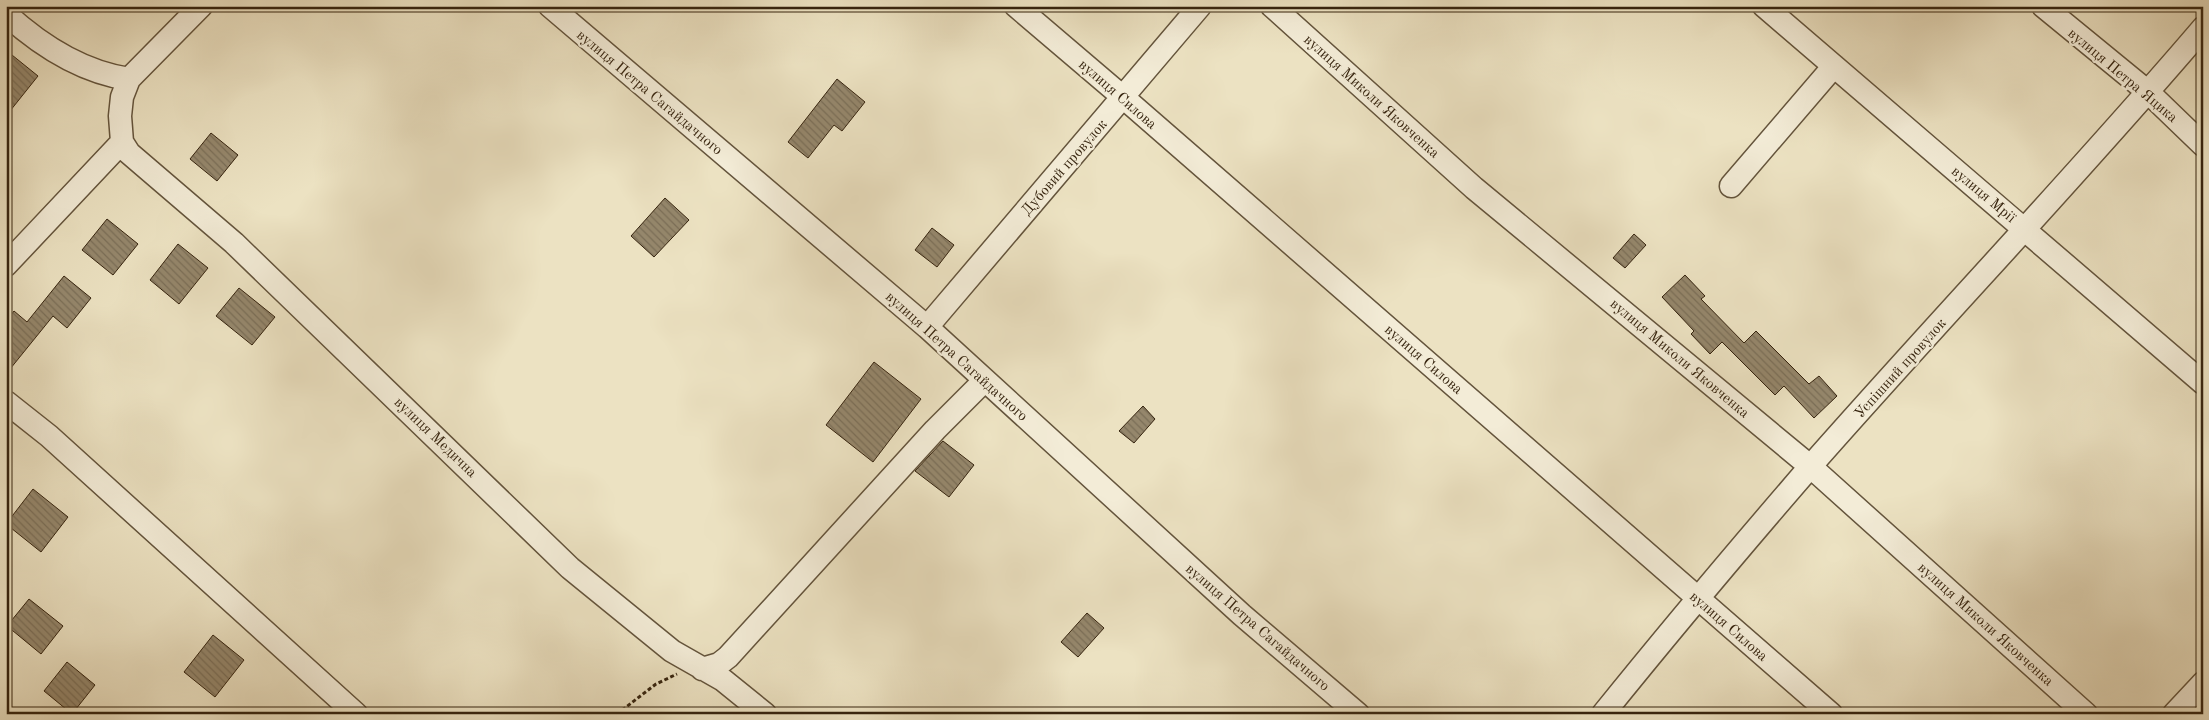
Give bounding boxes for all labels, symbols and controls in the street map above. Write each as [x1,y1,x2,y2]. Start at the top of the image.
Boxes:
street label: вулиця Петра Яцика [2064,26,2180,127]
street label: вулиця Петра Сагайдачного [573,28,725,159]
street label: вулиця Миколи Яковченка [1300,32,1442,162]
street label: вулиця Силова [1075,57,1159,133]
street label: Дубовий провулок [1020,117,1111,219]
street label: вулиця Мрії [1948,164,2019,227]
street label: вулиця Петра Сагайдачного [882,289,1030,425]
street label: вулиця Миколи Яковченка [1607,297,1752,422]
street label: Успішний провулок [1852,316,1950,422]
street label: вулиця Силова [1381,322,1465,398]
street label: вулиця Медична [391,395,479,481]
street label: вулиця Миколи Яковченка [1914,560,2056,690]
street label: вулиця Петра Сагайдачного [1182,562,1332,695]
street label: вулиця Силова [1686,589,1770,665]

